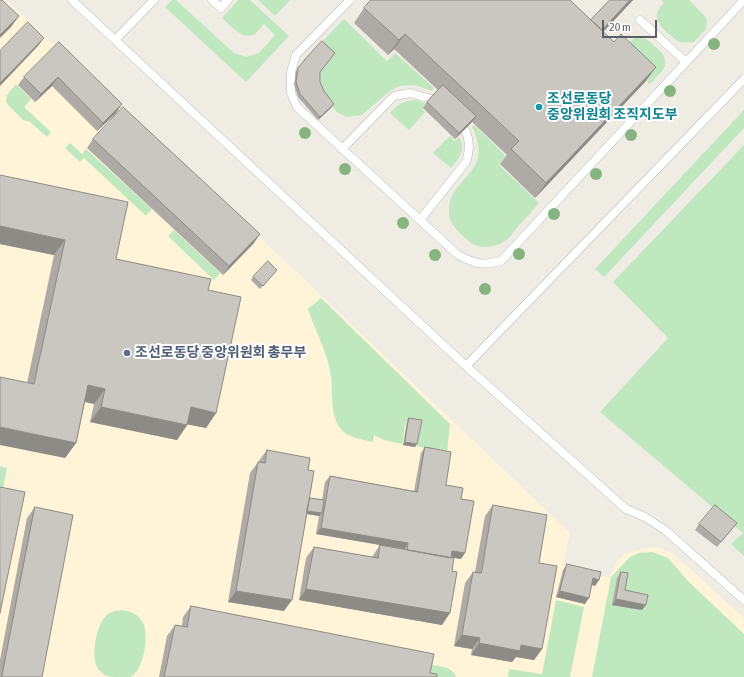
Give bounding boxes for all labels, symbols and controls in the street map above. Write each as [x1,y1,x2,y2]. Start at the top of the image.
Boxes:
scale bar [604,12,659,38]
text: 20 m [609,20,631,34]
place label: 조선로동당 중앙위원회 조직지도부 [547,91,678,124]
marker: 조선로동당 중앙위원회 조직지도부 [534,102,544,112]
place label: 조선로동당 중앙위원회 총무부 [135,345,306,361]
marker: 조선로동당 중앙위원회 총무부 [122,348,132,358]

